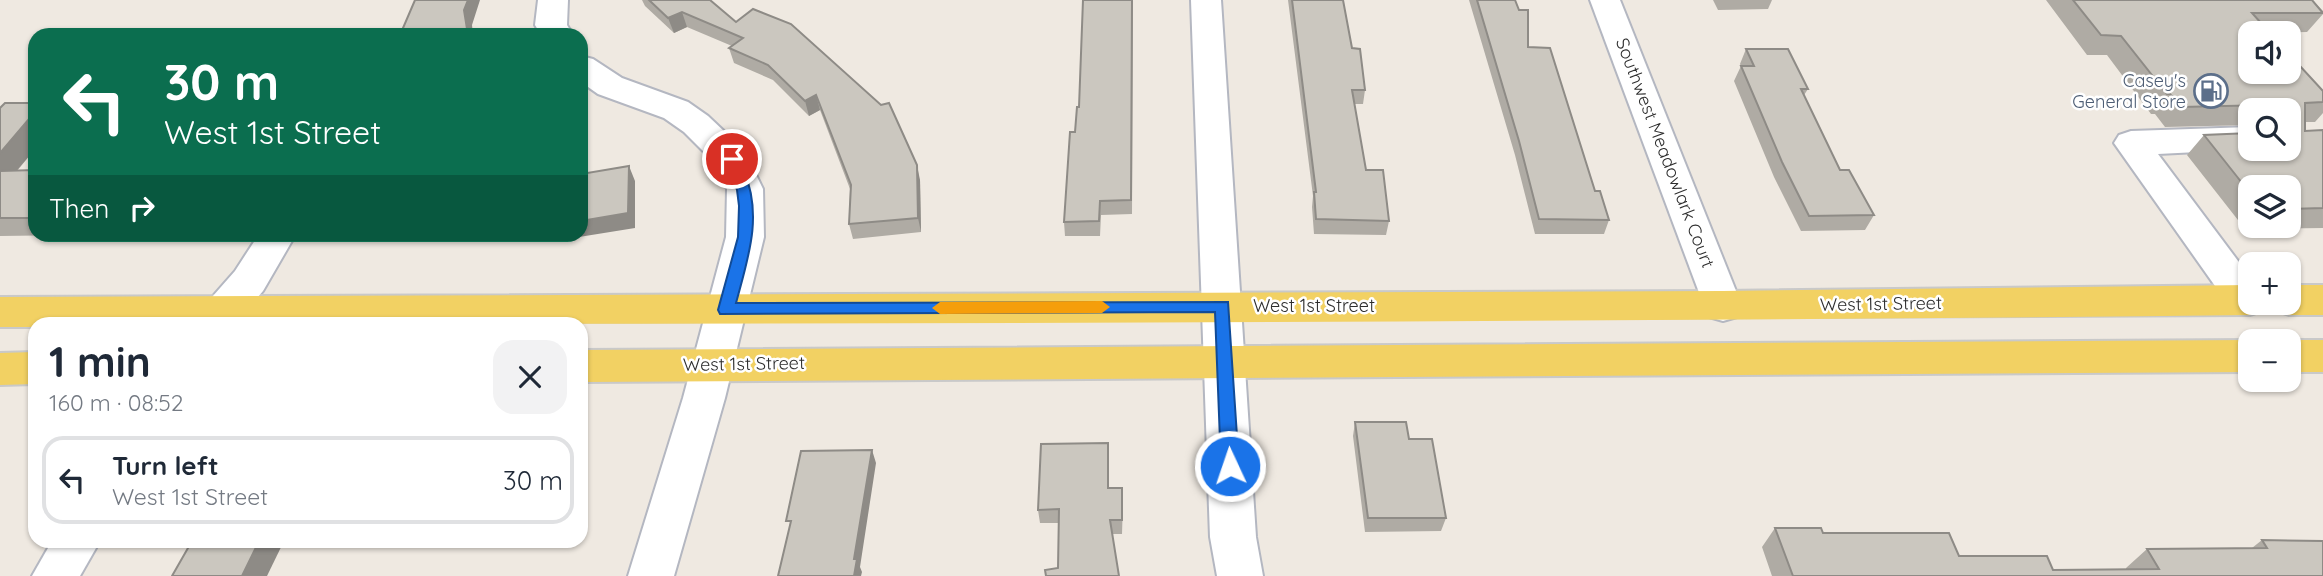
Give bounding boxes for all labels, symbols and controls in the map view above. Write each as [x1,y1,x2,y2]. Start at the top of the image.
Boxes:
map controls [2238,21,2301,392]
button: sound [2238,21,2301,84]
street label: Southwest Meadowlark Court [1611,35,1720,271]
text: 30 m [164,51,279,112]
icon: left [49,56,140,147]
place label: Casey's General Store [2072,69,2186,113]
fuel station icon: Casey's General Store [2192,72,2230,110]
button: search [2238,98,2301,161]
text: West 1st Street [164,112,381,152]
pin [702,129,762,189]
icon: arrive [713,140,751,178]
button: layers [2238,175,2301,238]
icon: right [123,189,161,227]
text: Then [49,192,109,225]
button: + [2238,252,2301,315]
street label: West 1st Street [1820,291,1942,316]
street label: West 1st Street [1253,294,1375,317]
button: − [2238,329,2301,392]
text: 1 min [49,335,151,388]
button: close [493,340,567,414]
street label: West 1st Street [683,351,805,376]
text: 160 m · 08:52 [49,388,184,417]
position arrow [1193,429,1267,503]
text: Turn left [112,449,219,482]
icon: left [53,461,91,499]
text: 30 m [503,464,563,497]
text: West 1st Street [112,482,268,511]

